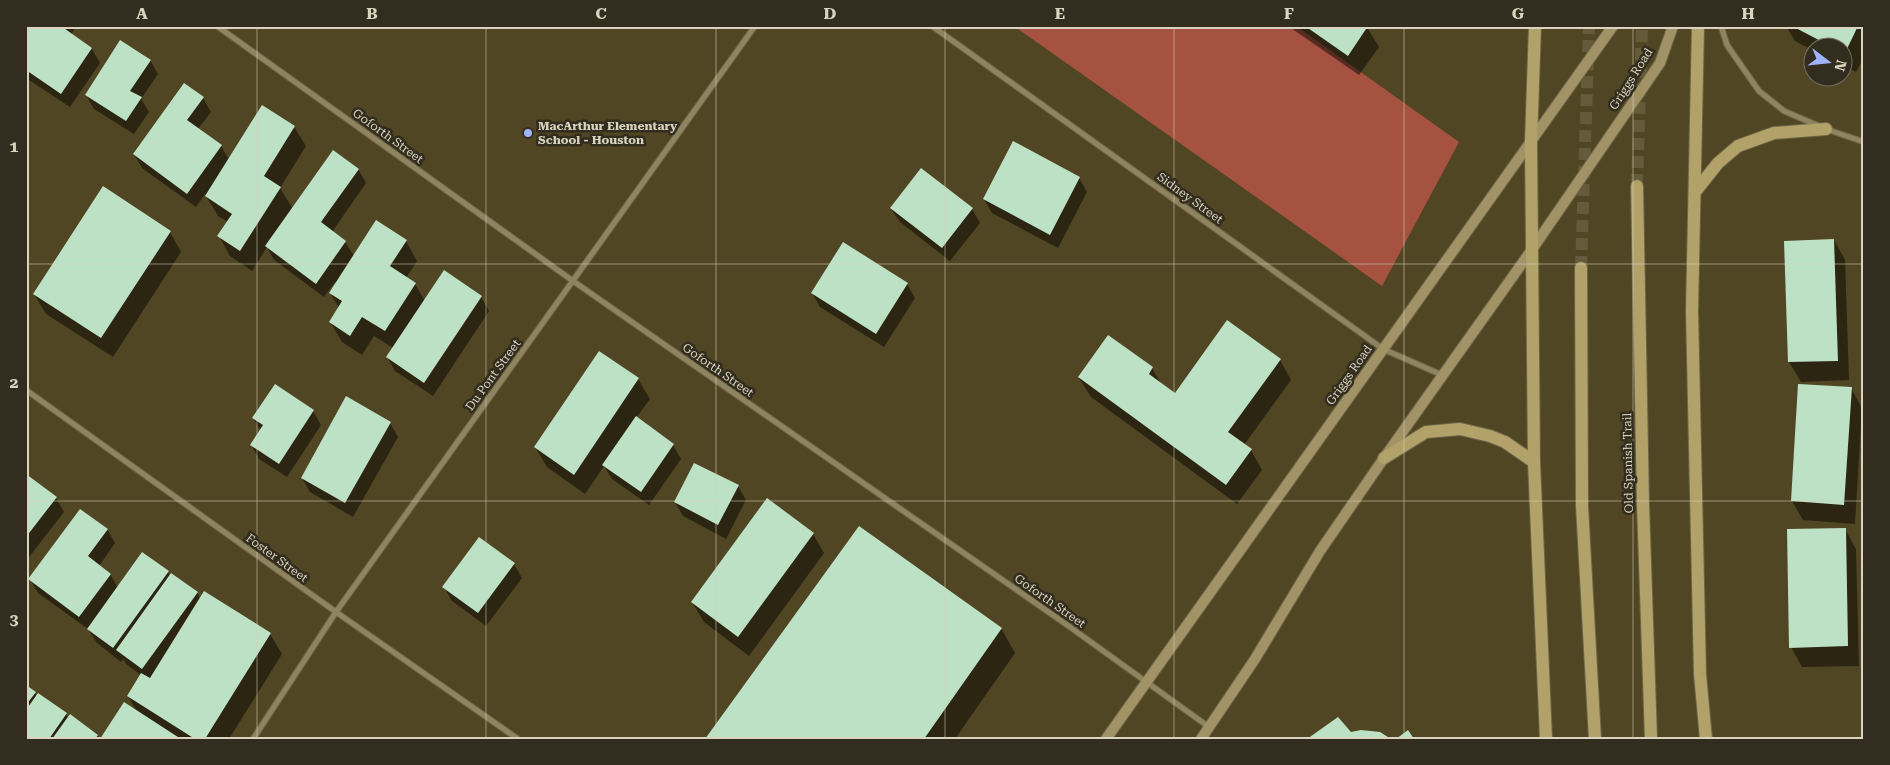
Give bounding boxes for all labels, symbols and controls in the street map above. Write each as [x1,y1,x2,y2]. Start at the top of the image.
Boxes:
text: A [136,4,148,23]
text: B [366,4,378,23]
text: C [595,4,607,23]
text: D [824,4,837,23]
text: E [1055,4,1065,23]
text: F [1284,4,1294,23]
text: G [1512,4,1525,23]
text: H [1741,4,1755,23]
north arrow [1802,38,1852,88]
street label: Griggs Road [1606,45,1656,112]
text: N [1831,58,1850,73]
street label: Goforth Street [350,106,426,167]
place label: MacArthur Elementary School - Houston [538,119,678,147]
marker: MacArthur Elementary School - Houston [522,127,534,139]
text: 1 [10,137,19,156]
street label: Sidney Street [1154,169,1226,227]
street label: Du Pont Street [463,336,524,413]
street label: Goforth Street [680,340,757,400]
street label: Griggs Road [1323,342,1375,408]
text: 2 [10,373,19,392]
street label: Old Spanish Trail [1620,412,1636,513]
street label: Foster Street [243,531,311,585]
street label: Goforth Street [1012,571,1089,631]
text: 3 [10,610,19,629]

